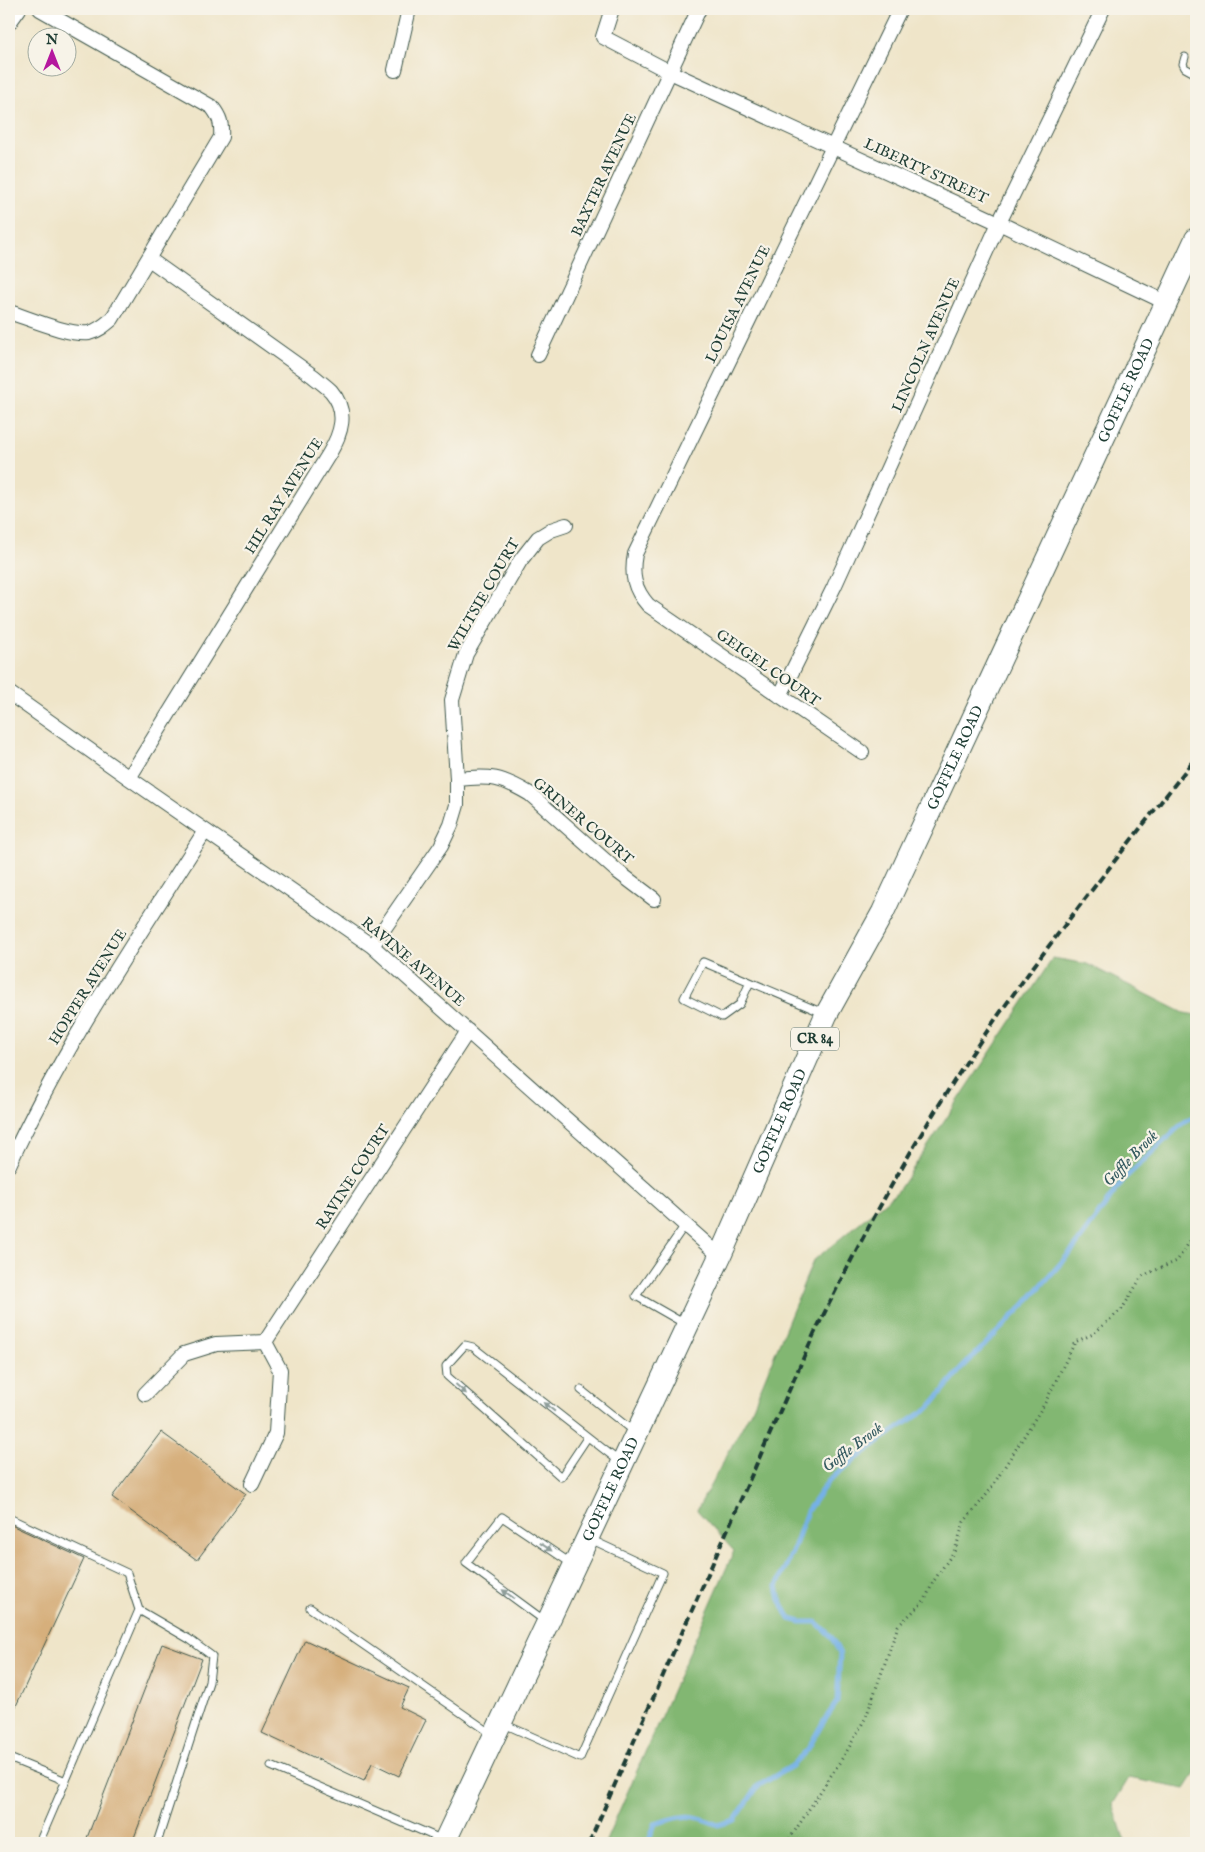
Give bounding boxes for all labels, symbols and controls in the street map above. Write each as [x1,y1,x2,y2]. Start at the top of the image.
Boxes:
north arrow [28,28,78,78]
text: N [45,31,58,49]
street label: BAXTER AVENUE [567,110,641,240]
street label: LIBERTY STREET [861,134,991,208]
street label: LOUISA AVENUE [701,242,775,366]
street label: LINCOLN AVENUE [888,275,964,415]
street label: GOFFLE ROAD [1093,335,1158,446]
street label: HIL RAY AVENUE [241,434,327,558]
street label: WILTSIE COURT [444,535,524,655]
street label: GEIGEL COURT [712,625,824,711]
street label: GOFFLE ROAD [922,702,987,813]
street label: GRINER COURT [529,773,637,869]
street label: RAVINE AVENUE [357,913,469,1011]
street label: HOPPER AVENUE [45,926,131,1048]
road number: CR 84 [791,1028,839,1050]
street label: GOFFLE ROAD [748,1066,811,1177]
street label: RAVINE COURT [312,1121,394,1233]
water label: Goffle Brook [1099,1126,1163,1191]
one-way arrow [455,1383,467,1395]
one-way arrow [543,1402,556,1413]
water label: Goffle Brook [819,1418,888,1477]
street label: GOFFLE ROAD [578,1434,643,1544]
one-way arrow [539,1542,553,1551]
one-way arrow [502,1588,515,1599]

